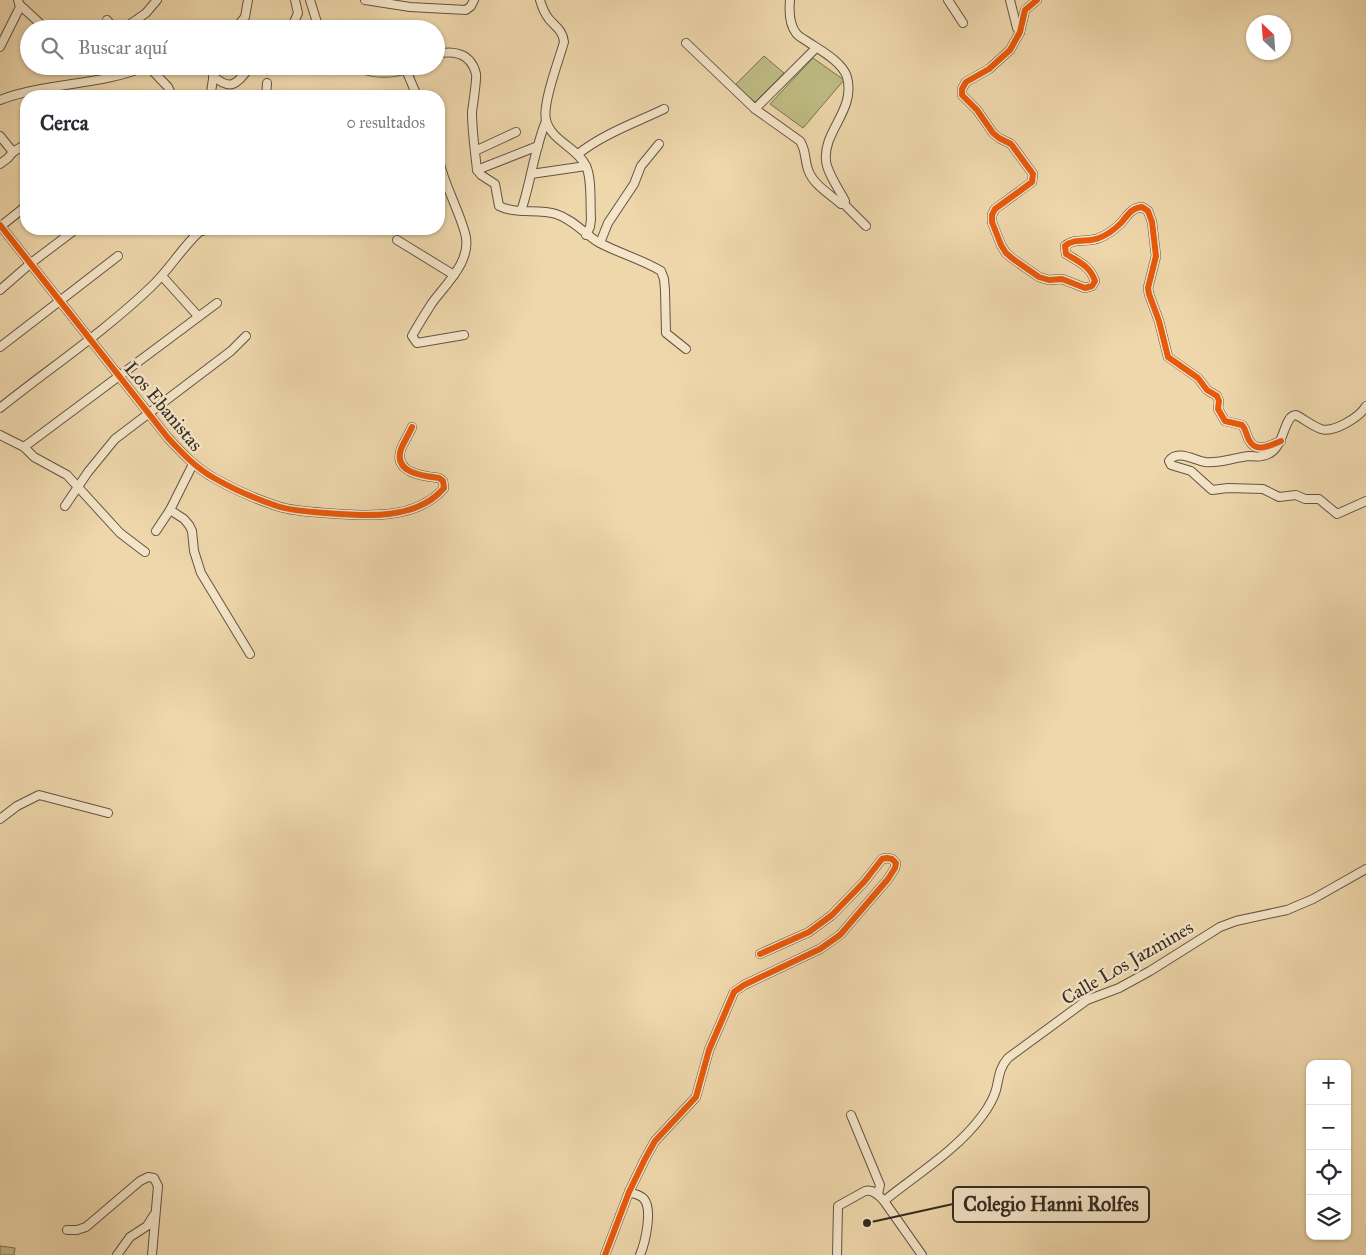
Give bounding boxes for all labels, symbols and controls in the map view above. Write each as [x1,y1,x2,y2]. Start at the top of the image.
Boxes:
north arrow [1246,15,1291,60]
search box [20,20,445,75]
icon: search [38,34,66,62]
text: Buscar aquí [78,36,167,59]
text: Cerca [40,110,89,136]
text: 0 resultados [347,113,425,132]
street label: Los Ebanistas [120,357,208,456]
street label: Calle Los Jazmines [1057,915,1198,1010]
map controls [1306,1060,1351,1240]
button: + [1306,1060,1351,1105]
button: − [1306,1105,1351,1150]
button: locate [1306,1150,1351,1195]
callout: Colegio Hanni Rolfes [953,1187,1149,1222]
text: Colegio Hanni Rolfes [963,1192,1139,1217]
button: layers [1306,1195,1351,1240]

